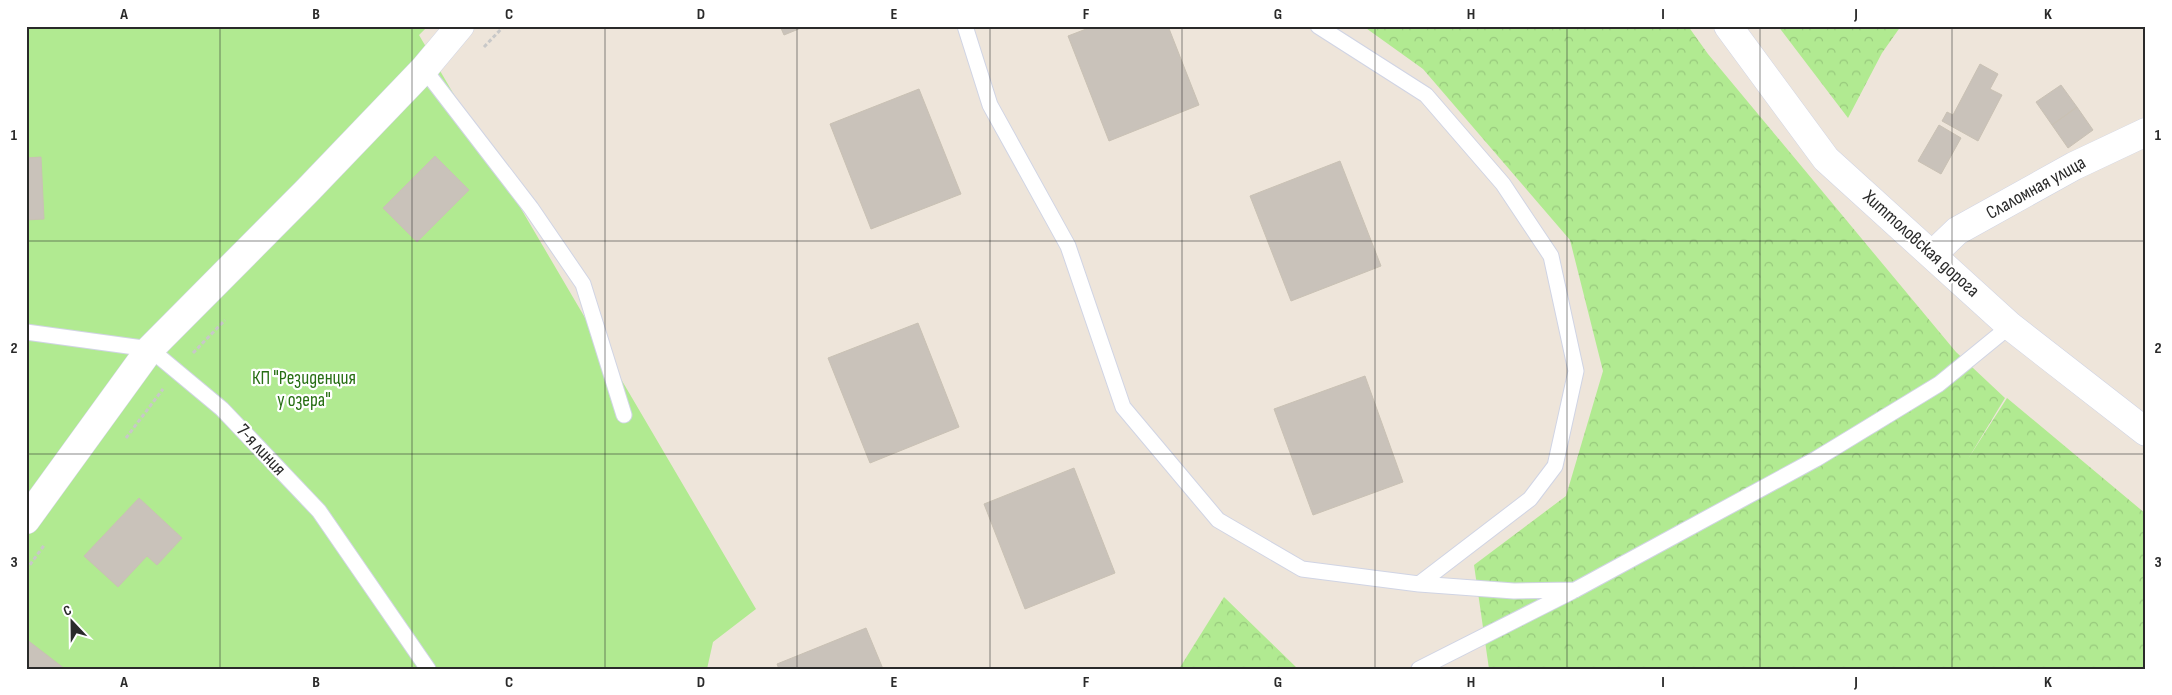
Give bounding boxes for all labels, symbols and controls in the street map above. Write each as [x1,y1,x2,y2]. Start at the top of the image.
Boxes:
text: A [119,5,128,24]
text: B [312,5,320,24]
text: C [505,5,513,24]
text: D [697,5,705,24]
text: E [891,5,898,24]
text: F [1083,5,1090,24]
text: G [1274,5,1282,24]
text: H [1467,5,1475,24]
text: I [1661,5,1665,24]
text: J [1853,5,1858,24]
text: K [2044,5,2052,24]
text: 1 [11,126,18,145]
text: 1 [2155,126,2162,145]
street label: Слаломная улица [1982,151,2090,225]
street label: Хиттоловская дорога [1857,185,1984,302]
text: 2 [10,339,18,358]
text: 2 [2154,339,2162,358]
park label: КП "Резиденция у озера" [252,367,356,412]
street label: 7-я линия [231,419,291,481]
text: 3 [10,553,18,572]
text: 3 [2154,553,2162,572]
north arrow [48,598,98,648]
text: С [61,601,74,620]
text: A [119,673,128,692]
text: B [312,673,320,692]
text: C [505,673,513,692]
text: D [697,673,705,692]
text: E [891,673,898,692]
text: F [1083,673,1090,692]
text: G [1274,673,1282,692]
text: H [1467,673,1475,692]
text: I [1661,673,1665,692]
text: J [1853,673,1858,692]
text: K [2044,673,2052,692]

